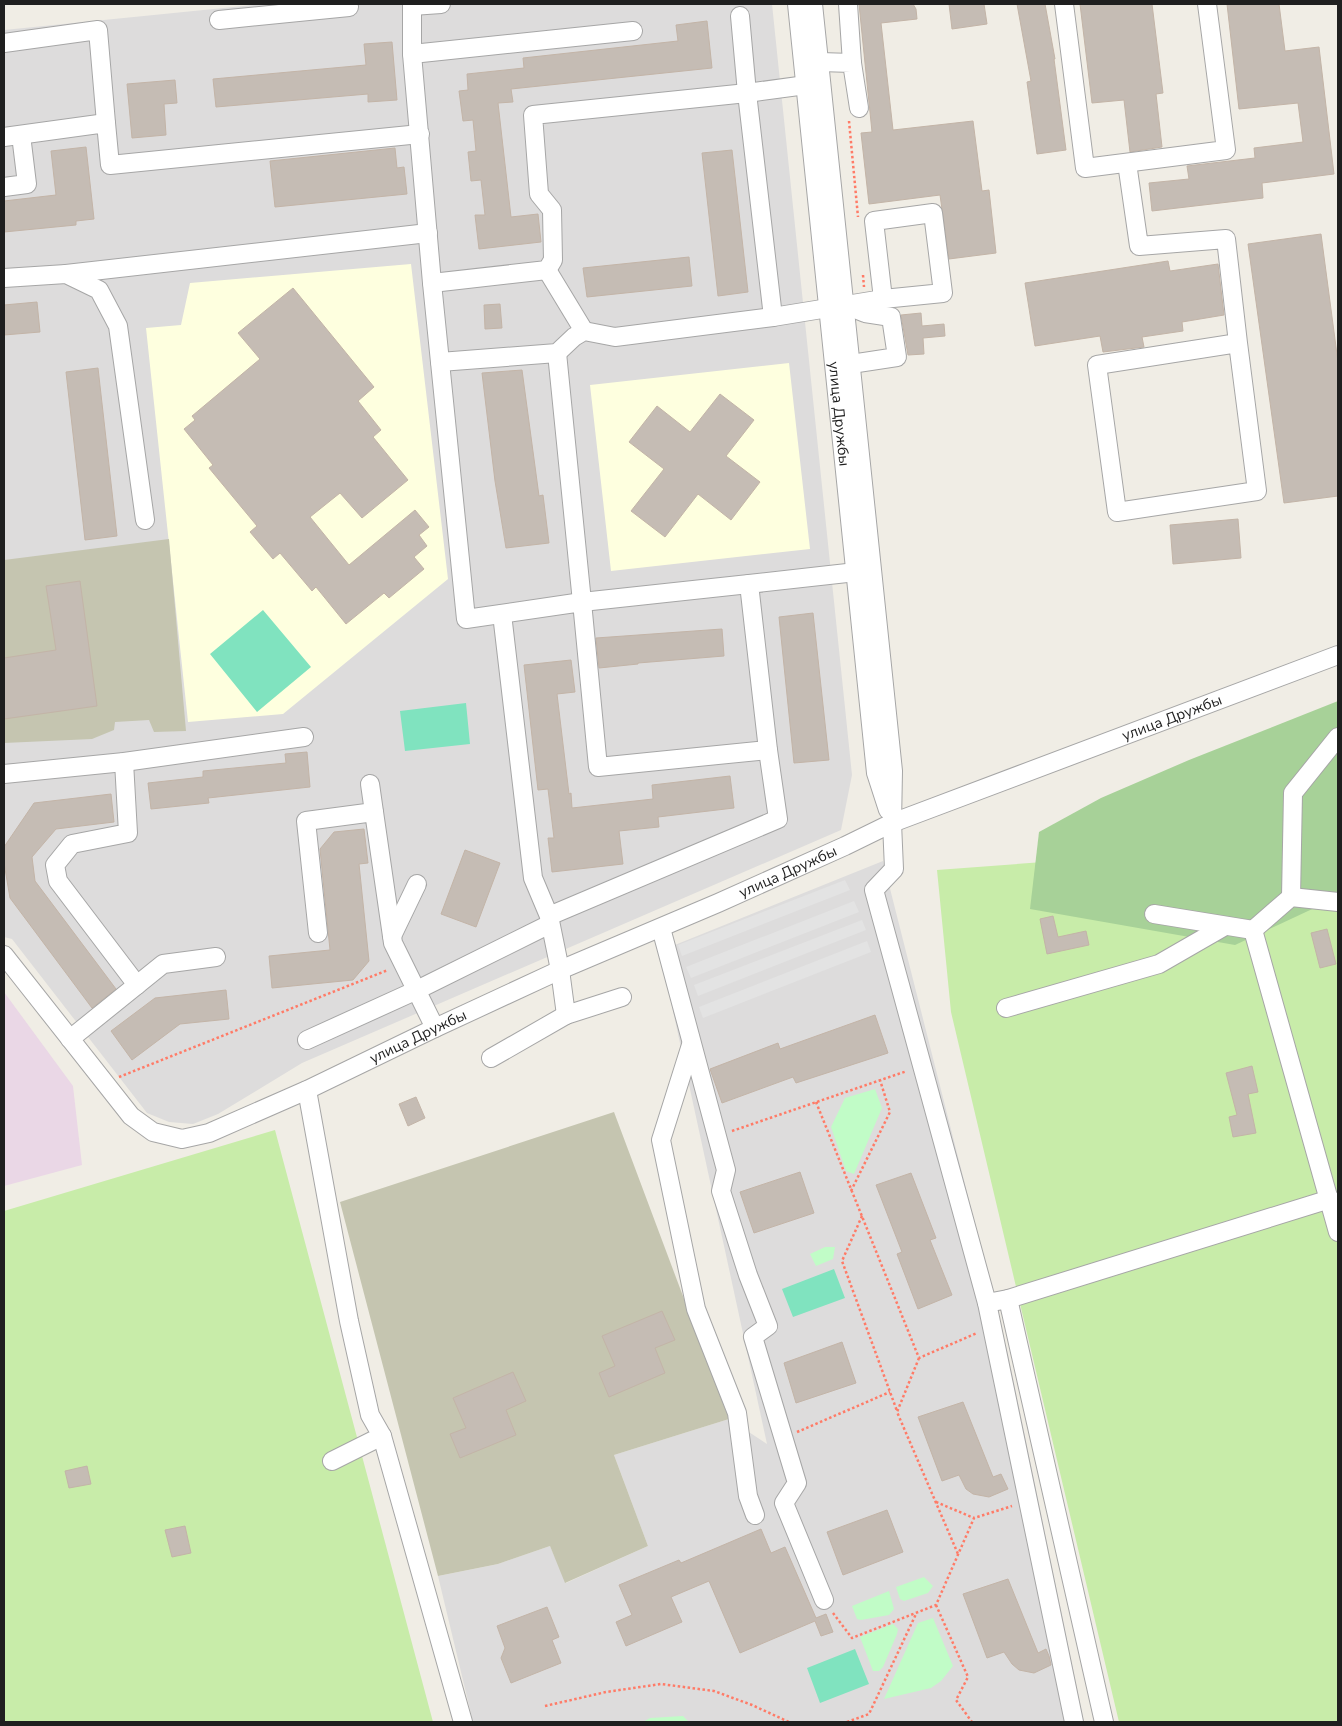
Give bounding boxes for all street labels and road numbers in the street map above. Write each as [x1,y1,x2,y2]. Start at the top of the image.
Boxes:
street label: улица Дружбы [824,360,854,467]
street label: улица Дружбы [1119,690,1225,746]
street label: улица Дружбы [736,841,840,902]
street label: улица Дружбы [366,1005,470,1068]

